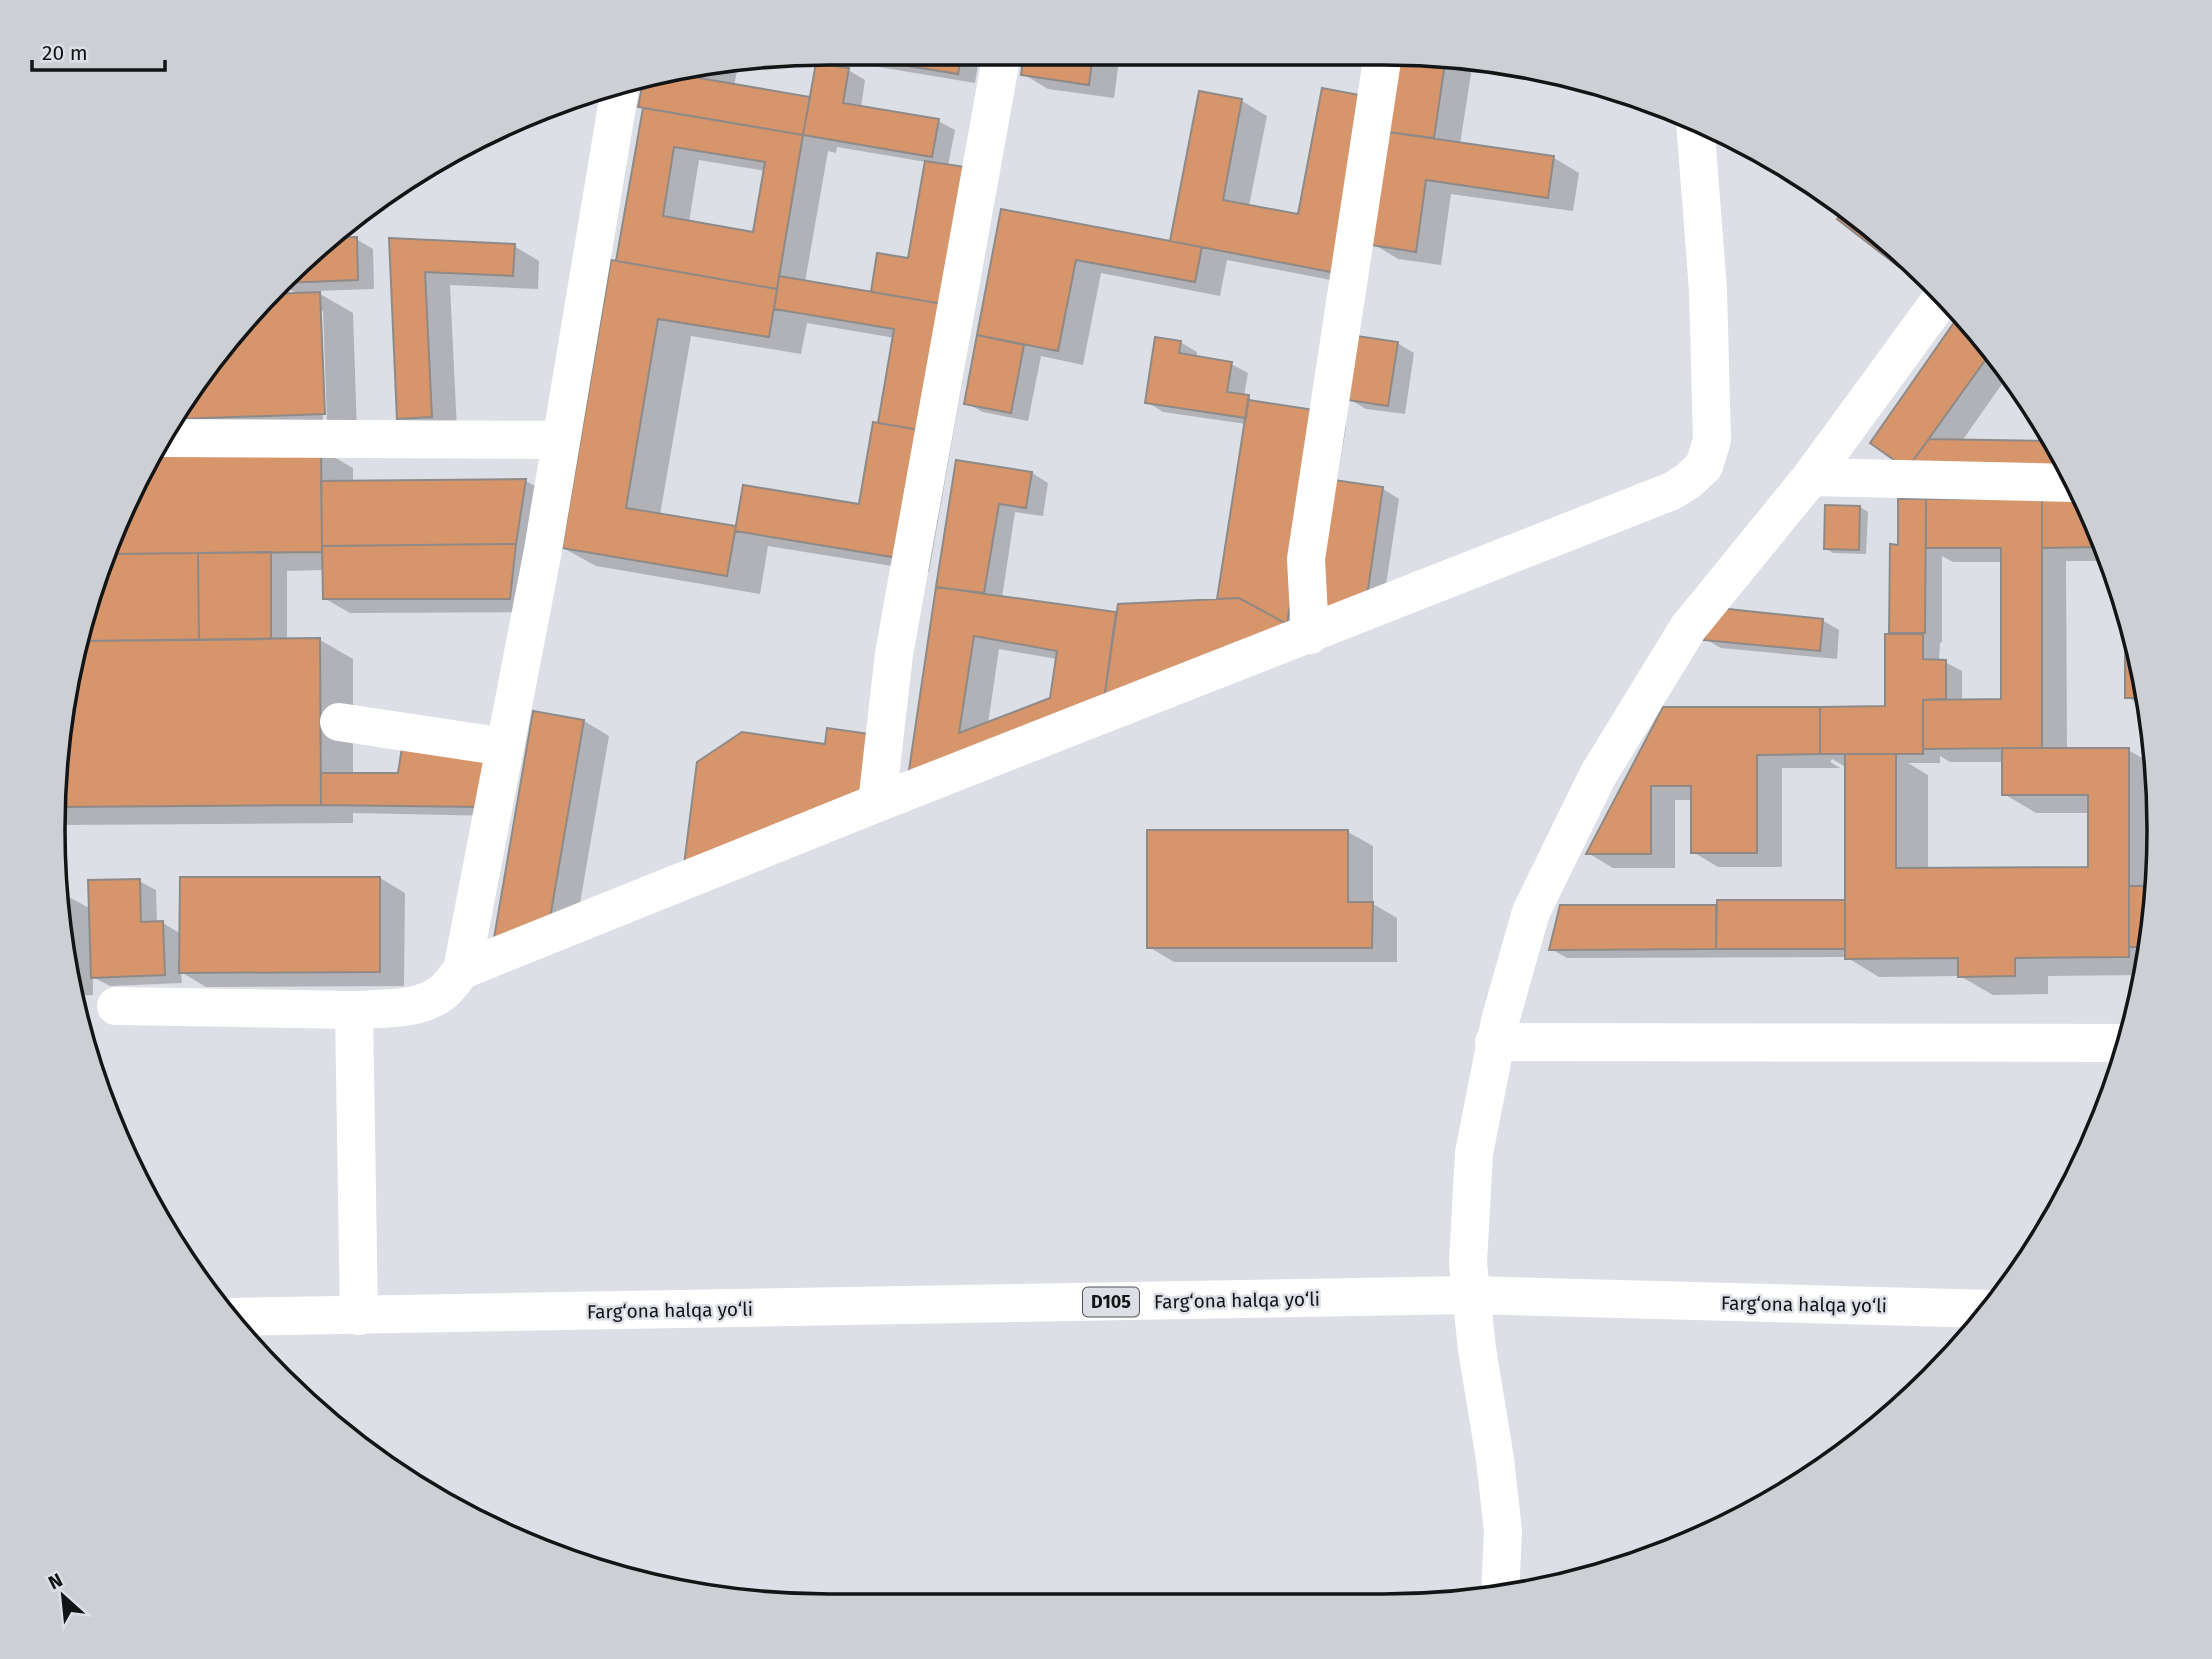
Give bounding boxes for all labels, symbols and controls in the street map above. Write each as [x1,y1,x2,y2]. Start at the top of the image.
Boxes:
scale bar [32,28,164,72]
text: 20 m [42,40,88,66]
road number: D105 [1083,1288,1139,1316]
street label: Farg‘ona halqa yo‘li [1154,1288,1320,1313]
street label: Farg‘ona halqa yo‘li [1721,1292,1887,1317]
street label: Farg‘ona halqa yo‘li [587,1298,753,1323]
north arrow [28,1561,98,1631]
text: N [45,1568,66,1594]

